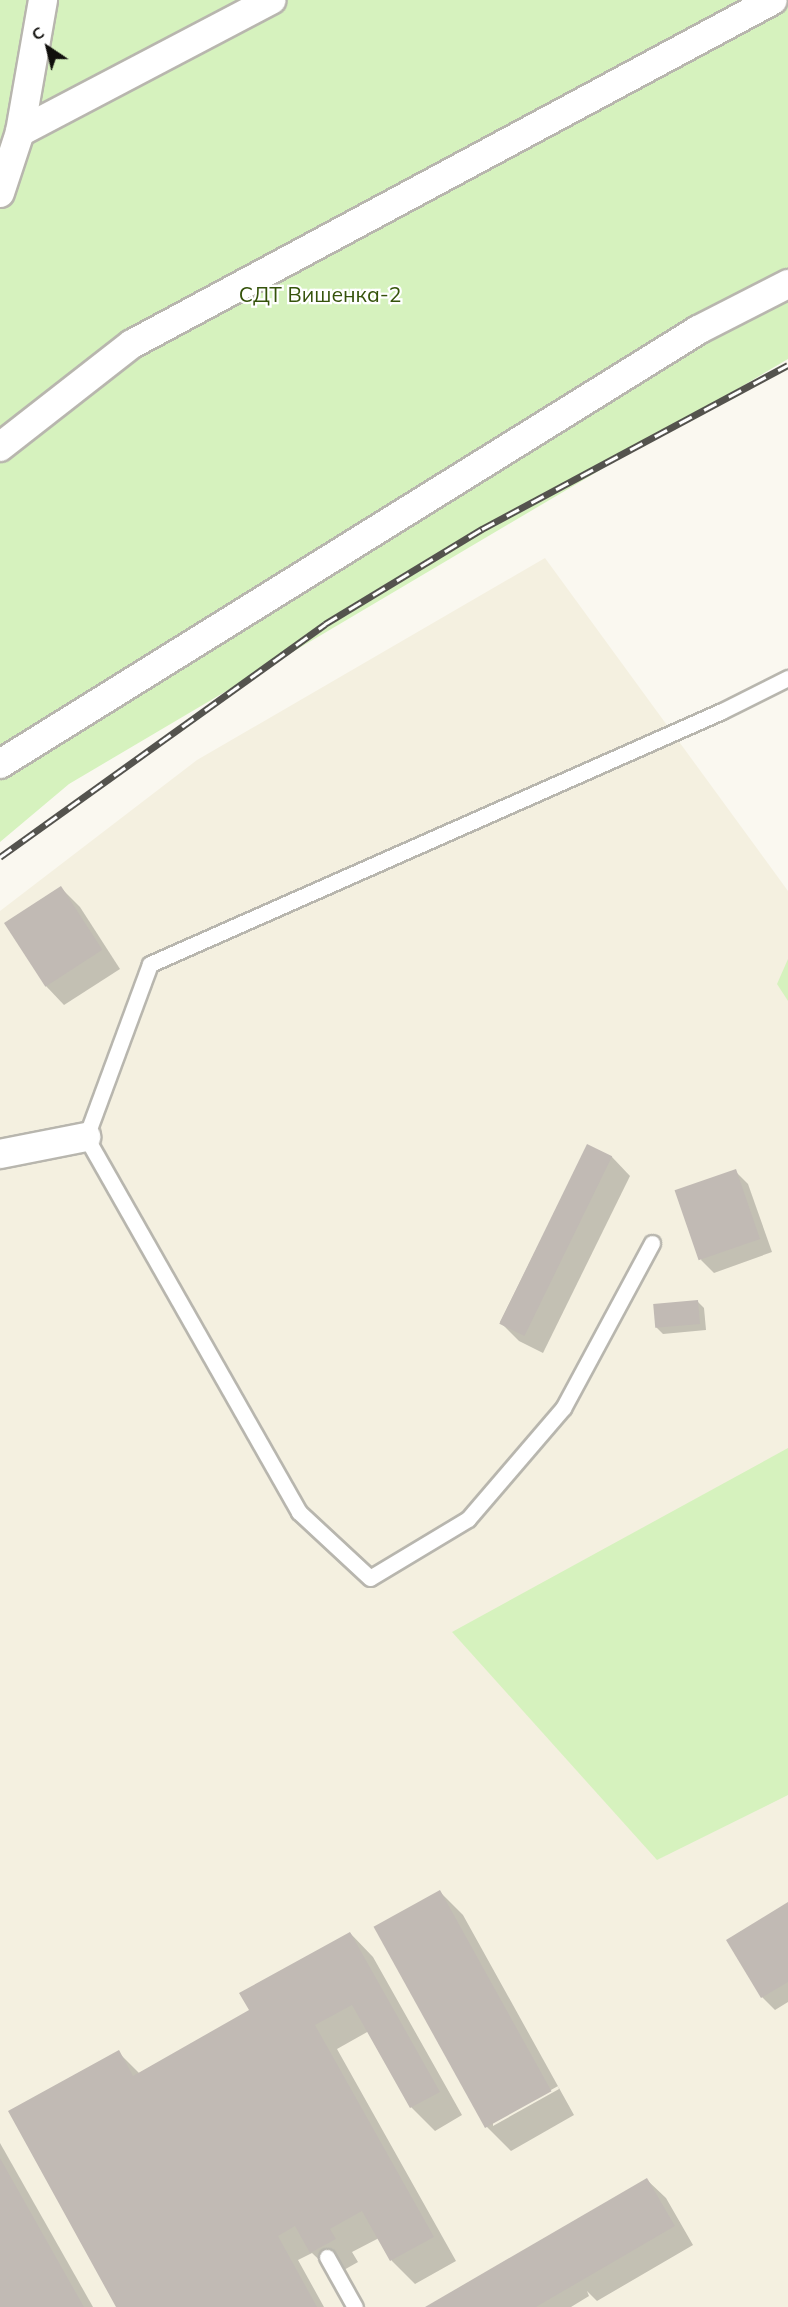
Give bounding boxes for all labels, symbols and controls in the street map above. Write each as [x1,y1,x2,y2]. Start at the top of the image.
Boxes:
north arrow [18,18,78,78]
text: С [27,22,48,45]
park label: СДТ Вишенка-2 [239,281,401,307]

